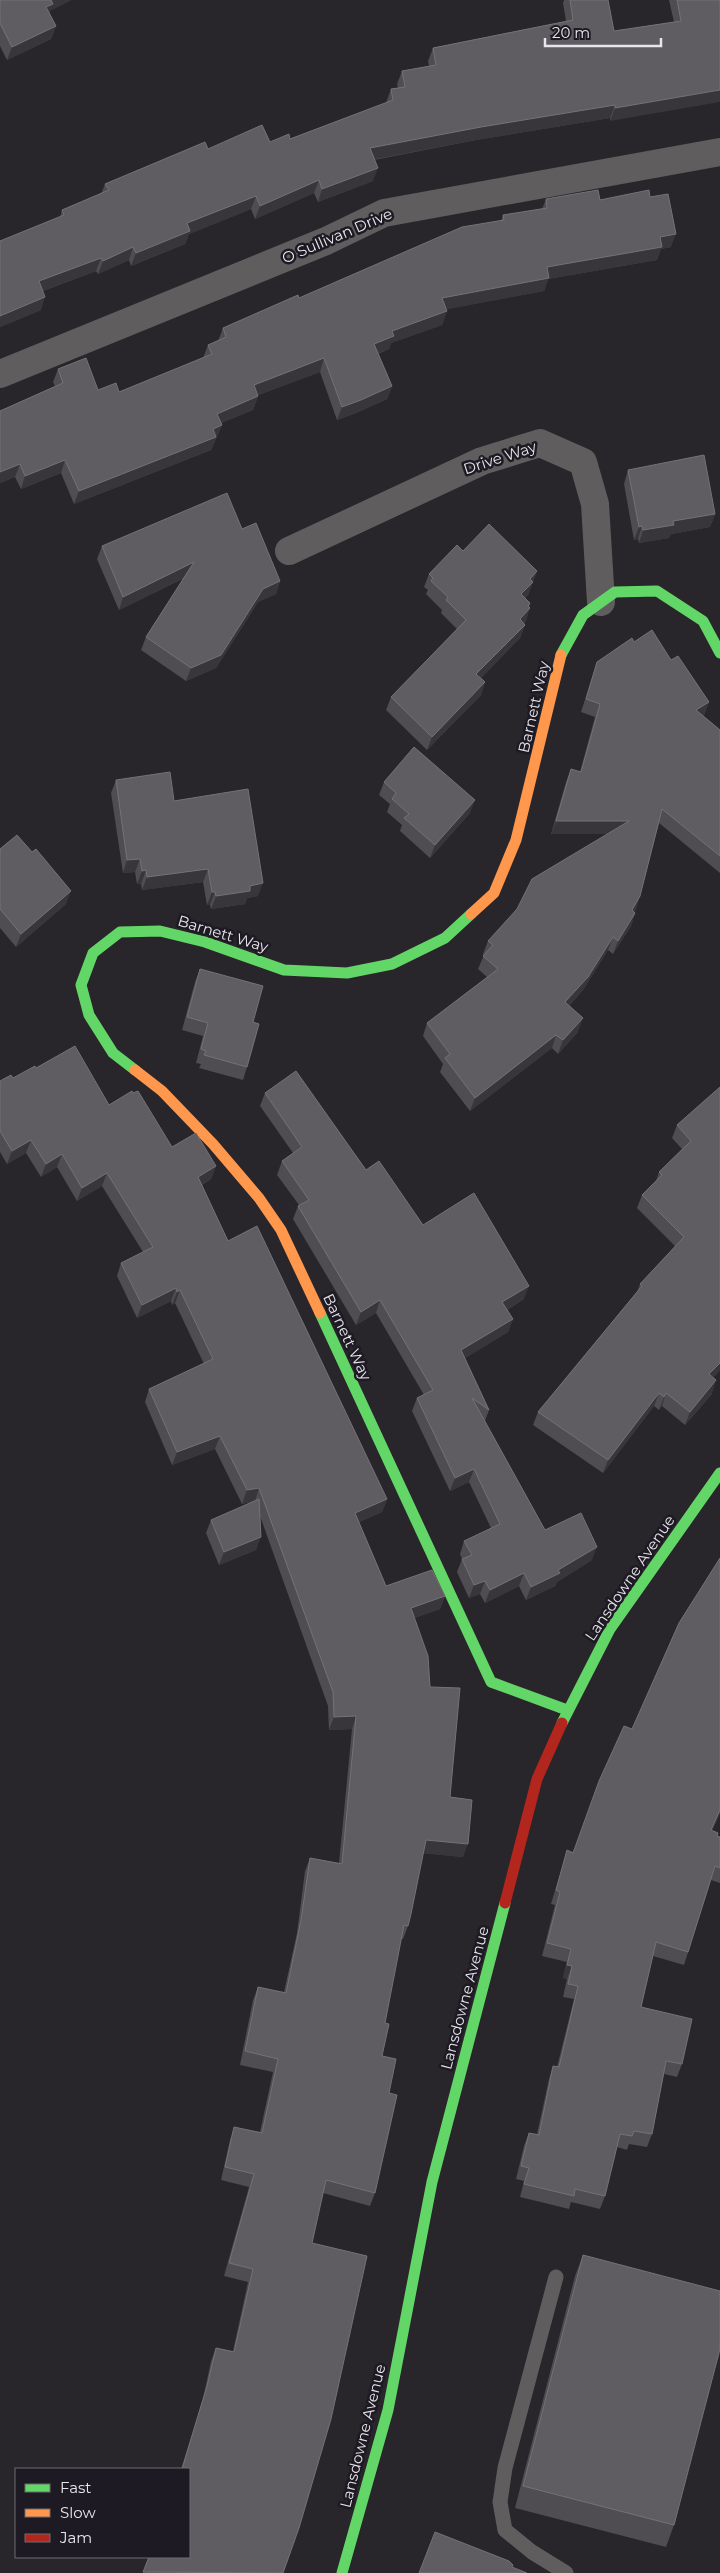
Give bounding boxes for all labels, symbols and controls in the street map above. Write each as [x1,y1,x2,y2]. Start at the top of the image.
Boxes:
scale bar [545,15,661,47]
text: 20 m [552,23,590,42]
street label: O Sullivan Drive [279,204,395,267]
street label: Drive Way [461,437,540,478]
street label: Barnett Way [514,658,554,755]
street label: Barnett Way [176,911,272,957]
street label: Barnett Way [319,1290,376,1384]
street label: Lansdowne Avenue [580,1511,679,1644]
street label: Lansdowne Avenue [436,1924,493,2072]
street label: Lansdowne Avenue [335,2362,390,2510]
legend [15,2468,190,2558]
text: Fast [60,2478,91,2497]
text: Slow [60,2503,96,2522]
text: Jam [59,2528,92,2547]

